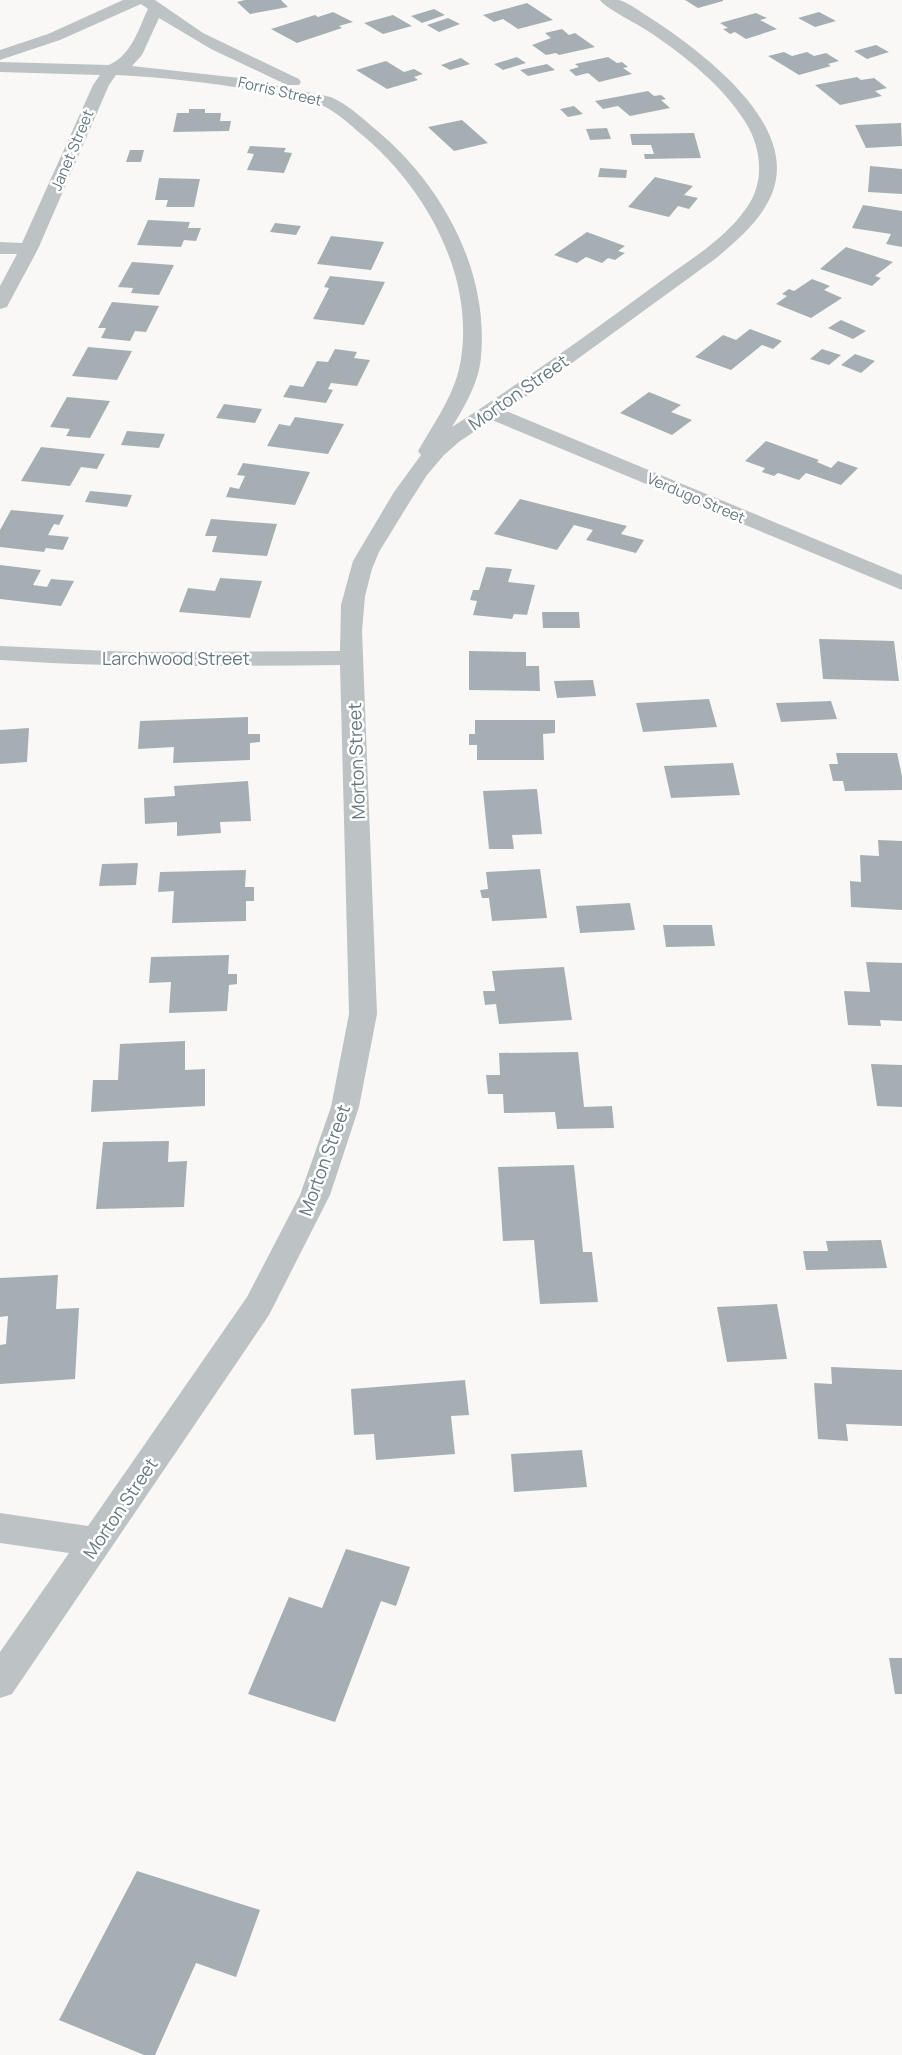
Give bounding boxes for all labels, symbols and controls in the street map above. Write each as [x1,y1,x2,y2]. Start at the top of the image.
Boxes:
street label: Forris Street [236,71,324,111]
street label: Janet Street [46,106,98,194]
street label: Morton Street [463,349,573,435]
street label: Verdugo Street [644,468,748,528]
street label: Larchwood Street [102,646,250,670]
street label: Morton Street [342,702,370,820]
street label: Morton Street [293,1101,355,1219]
street label: Morton Street [77,1453,163,1563]

